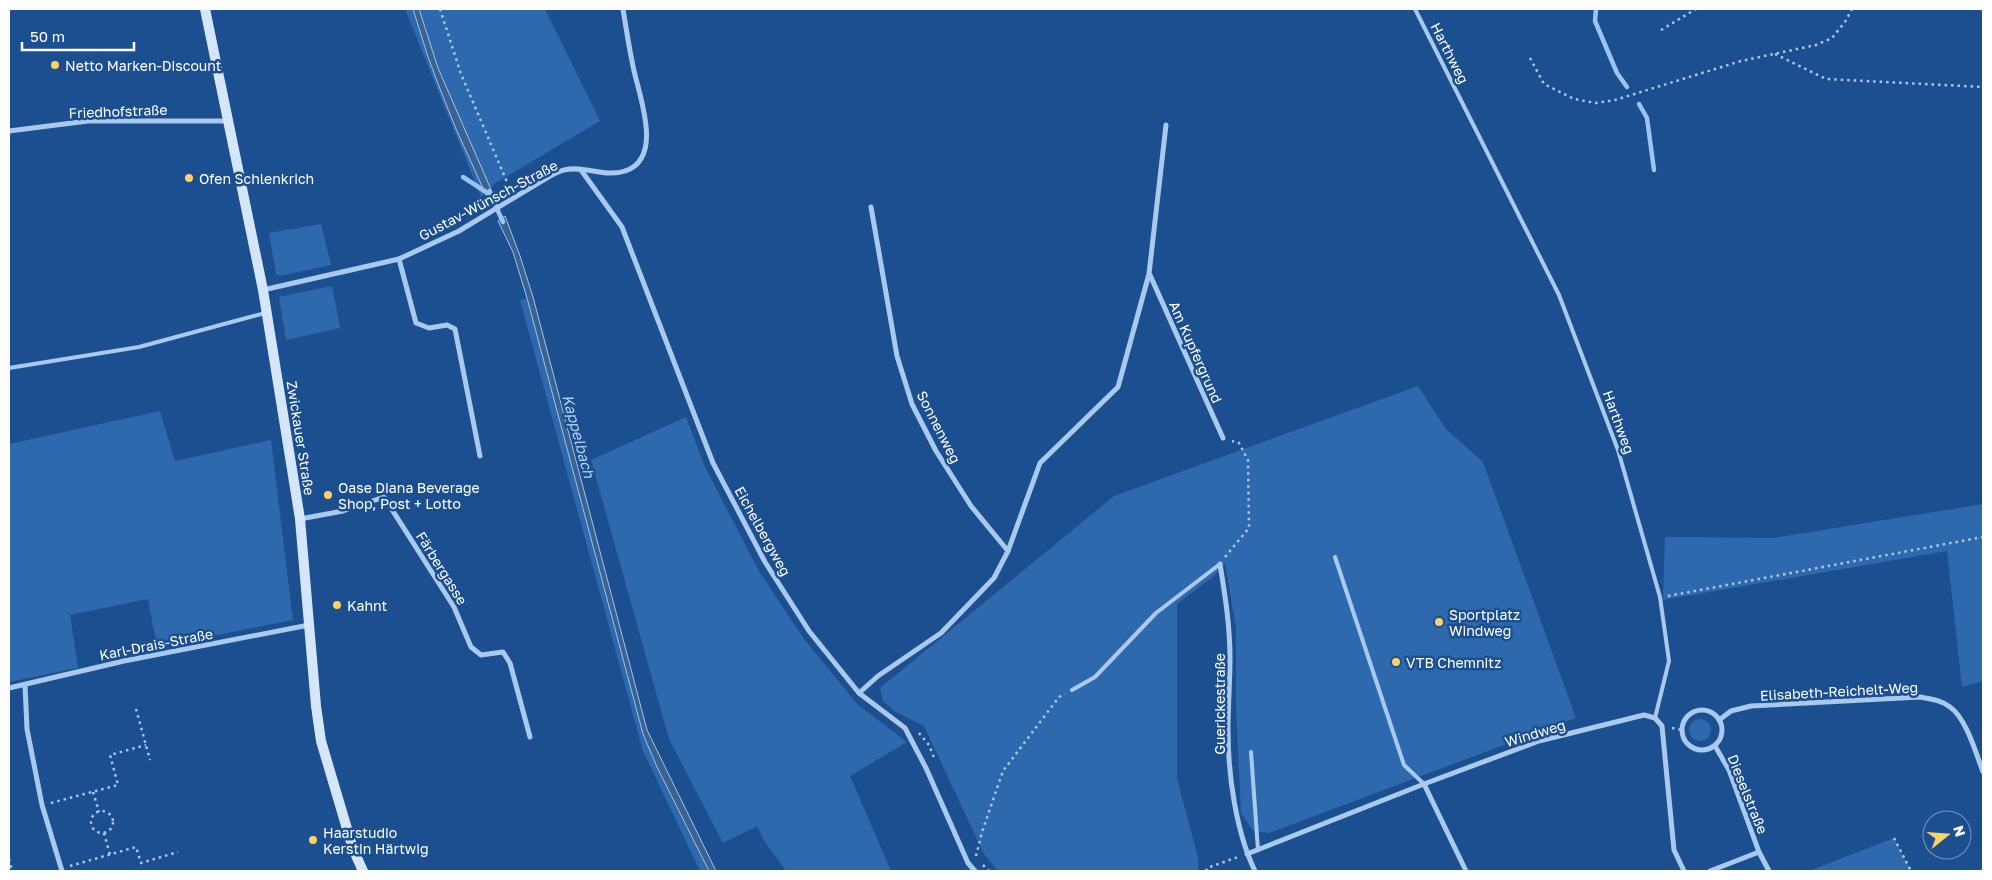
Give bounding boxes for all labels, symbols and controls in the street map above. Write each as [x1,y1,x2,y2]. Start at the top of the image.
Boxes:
scale bar [22,20,135,52]
street label: Harthweg [1427,20,1473,86]
text: 50 m [30,27,65,45]
place label: Netto Marken-Discount [65,57,221,74]
marker: Netto Marken-Discount [49,59,61,71]
street label: Friedhofstraße [68,101,168,121]
street label: Gustav-Wünsch-Straße [416,156,560,244]
place label: Ofen Schlenkrich [199,170,314,187]
marker: Ofen Schlenkrich [183,172,195,184]
street label: Am Kupfergrund [1166,298,1226,406]
street label: Zwickauer Straße [284,379,318,497]
street label: Sonnenweg [913,388,965,466]
street label: Harthweg [1600,388,1638,456]
water label: Kappelbach [559,392,599,480]
place label: Oase Diana Beverage Shop, Post + Lotto [338,479,480,512]
street label: Eichelbergweg [731,483,795,579]
marker: Oase Diana Beverage Shop, Post + Lotto [322,489,334,501]
street label: Färbergasse [413,528,471,608]
place label: Kahnt [347,597,387,614]
marker: Kahnt [331,599,343,611]
place label: Sportplatz Windweg [1449,606,1520,639]
marker: Sportplatz Windweg [1433,616,1445,628]
street label: Karl-Drais-Straße [98,625,214,663]
street label: Guerickestraße [1211,653,1228,755]
place label: VTB Chemnitz [1406,654,1501,671]
marker: VTB Chemnitz [1390,656,1402,668]
street label: Elisabeth-Reichelt-Weg [1759,678,1919,704]
street label: Windweg [1503,716,1567,750]
street label: Dieselstraße [1724,752,1772,836]
north arrow [1922,810,1972,860]
text: N [1950,823,1970,839]
place label: Haarstudio Kerstin Härtwig [323,824,429,857]
marker: Haarstudio Kerstin Härtwig [307,834,319,846]

